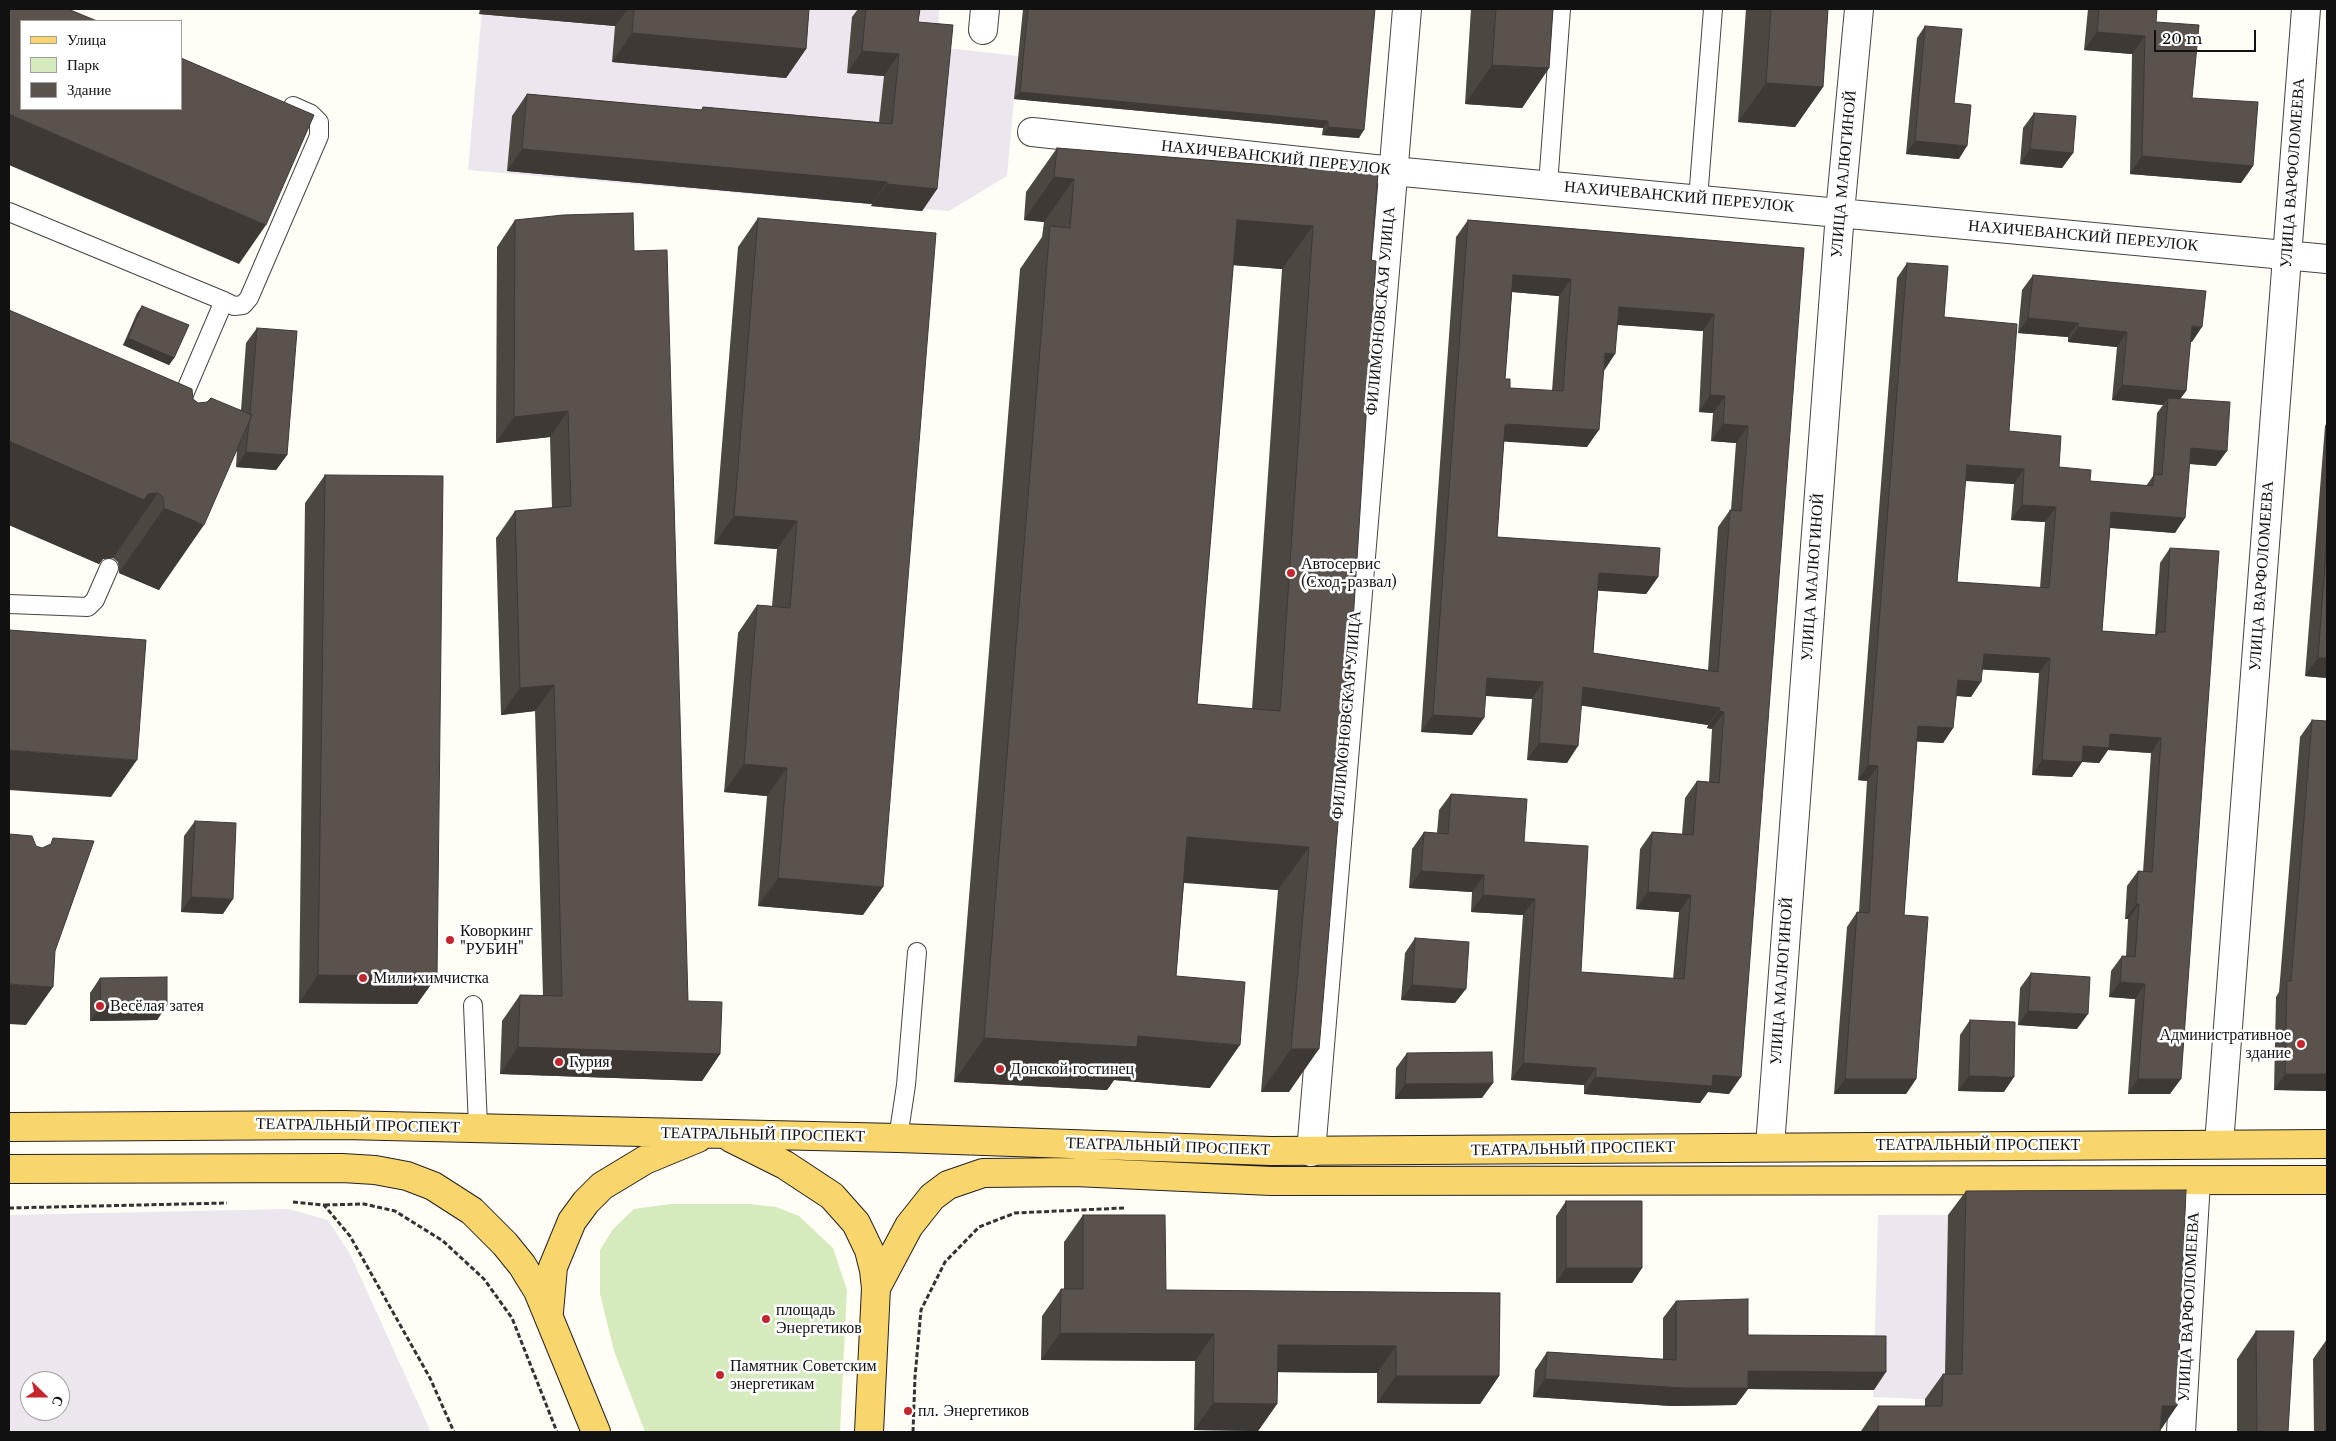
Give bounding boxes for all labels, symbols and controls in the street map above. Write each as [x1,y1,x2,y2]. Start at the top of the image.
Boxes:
legend [20,20,182,110]
scale bar [2156,20,2258,52]
text: 20 m [2162,29,2202,48]
text: Улица [67,30,106,49]
text: Парк [67,55,99,74]
street label: УЛИЦА ВАРФОЛОМЕЕВА [2277,77,2309,269]
text: Здание [67,80,111,99]
street label: УЛИЦА МАЛЮГИНОЙ [1827,89,1861,259]
street label: НАХИЧЕВАНСКИЙ ПЕРЕУЛОК [1160,136,1392,180]
street label: НАХИЧЕВАНСКИЙ ПЕРЕУЛОК [1563,177,1795,217]
street label: ФИЛИМОНОВСКАЯ УЛИЦА [1362,206,1400,416]
street label: НАХИЧЕВАНСКИЙ ПЕРЕУЛОК [1967,216,2199,256]
street label: УЛИЦА ВАРФОЛОМЕЕВА [2246,480,2278,672]
street label: УЛИЦА МАЛЮГИНОЙ [1798,492,1828,662]
place label: Автосервис (Сход-развал) [1301,554,1397,592]
marker: Автосервис (Сход-развал) [1285,567,1297,579]
street label: ФИЛИМОНОВСКАЯ УЛИЦА [1328,610,1366,820]
street label: УЛИЦА МАЛЮГИНОЙ [1767,896,1797,1066]
place label: Коворкинг "РУБИН" [460,921,533,959]
marker: Коворкинг "РУБИН" [444,934,456,946]
place label: Мили химчистка [373,968,489,988]
marker: Мили химчистка [357,972,369,984]
place label: Весёлая затея [110,996,204,1016]
marker: Весёлая затея [94,1000,106,1012]
place label: Административное здание [2160,1025,2291,1063]
marker: Административное здание [2295,1038,2307,1050]
place label: Гурия [569,1052,610,1072]
marker: Гурия [553,1056,565,1068]
place label: Донской гостинец [1010,1059,1134,1079]
marker: Донской гостинец [994,1063,1006,1075]
street label: ТЕАТРАЛЬНЫЙ ПРОСПЕКТ [256,1115,460,1137]
street label: ТЕАТРАЛЬНЫЙ ПРОСПЕКТ [661,1124,865,1146]
street label: ТЕАТРАЛЬНЫЙ ПРОСПЕКТ [1066,1134,1270,1160]
street label: ТЕАТРАЛЬНЫЙ ПРОСПЕКТ [1876,1135,2080,1155]
street label: ТЕАТРАЛЬНЫЙ ПРОСПЕКТ [1471,1138,1675,1160]
street label: УЛИЦА ВАРФОЛОМЕЕВА [2174,1211,2204,1403]
place label: площадь Энергетиков [776,1300,862,1338]
marker: площадь Энергетиков [760,1313,772,1325]
place label: Памятник Советским энергетикам [730,1356,877,1394]
marker: Памятник Советским энергетикам [714,1369,726,1381]
north arrow [20,1371,70,1421]
text: С [48,1393,68,1409]
place label: пл. Энергетиков [918,1401,1029,1421]
marker: пл. Энергетиков [902,1405,914,1417]

